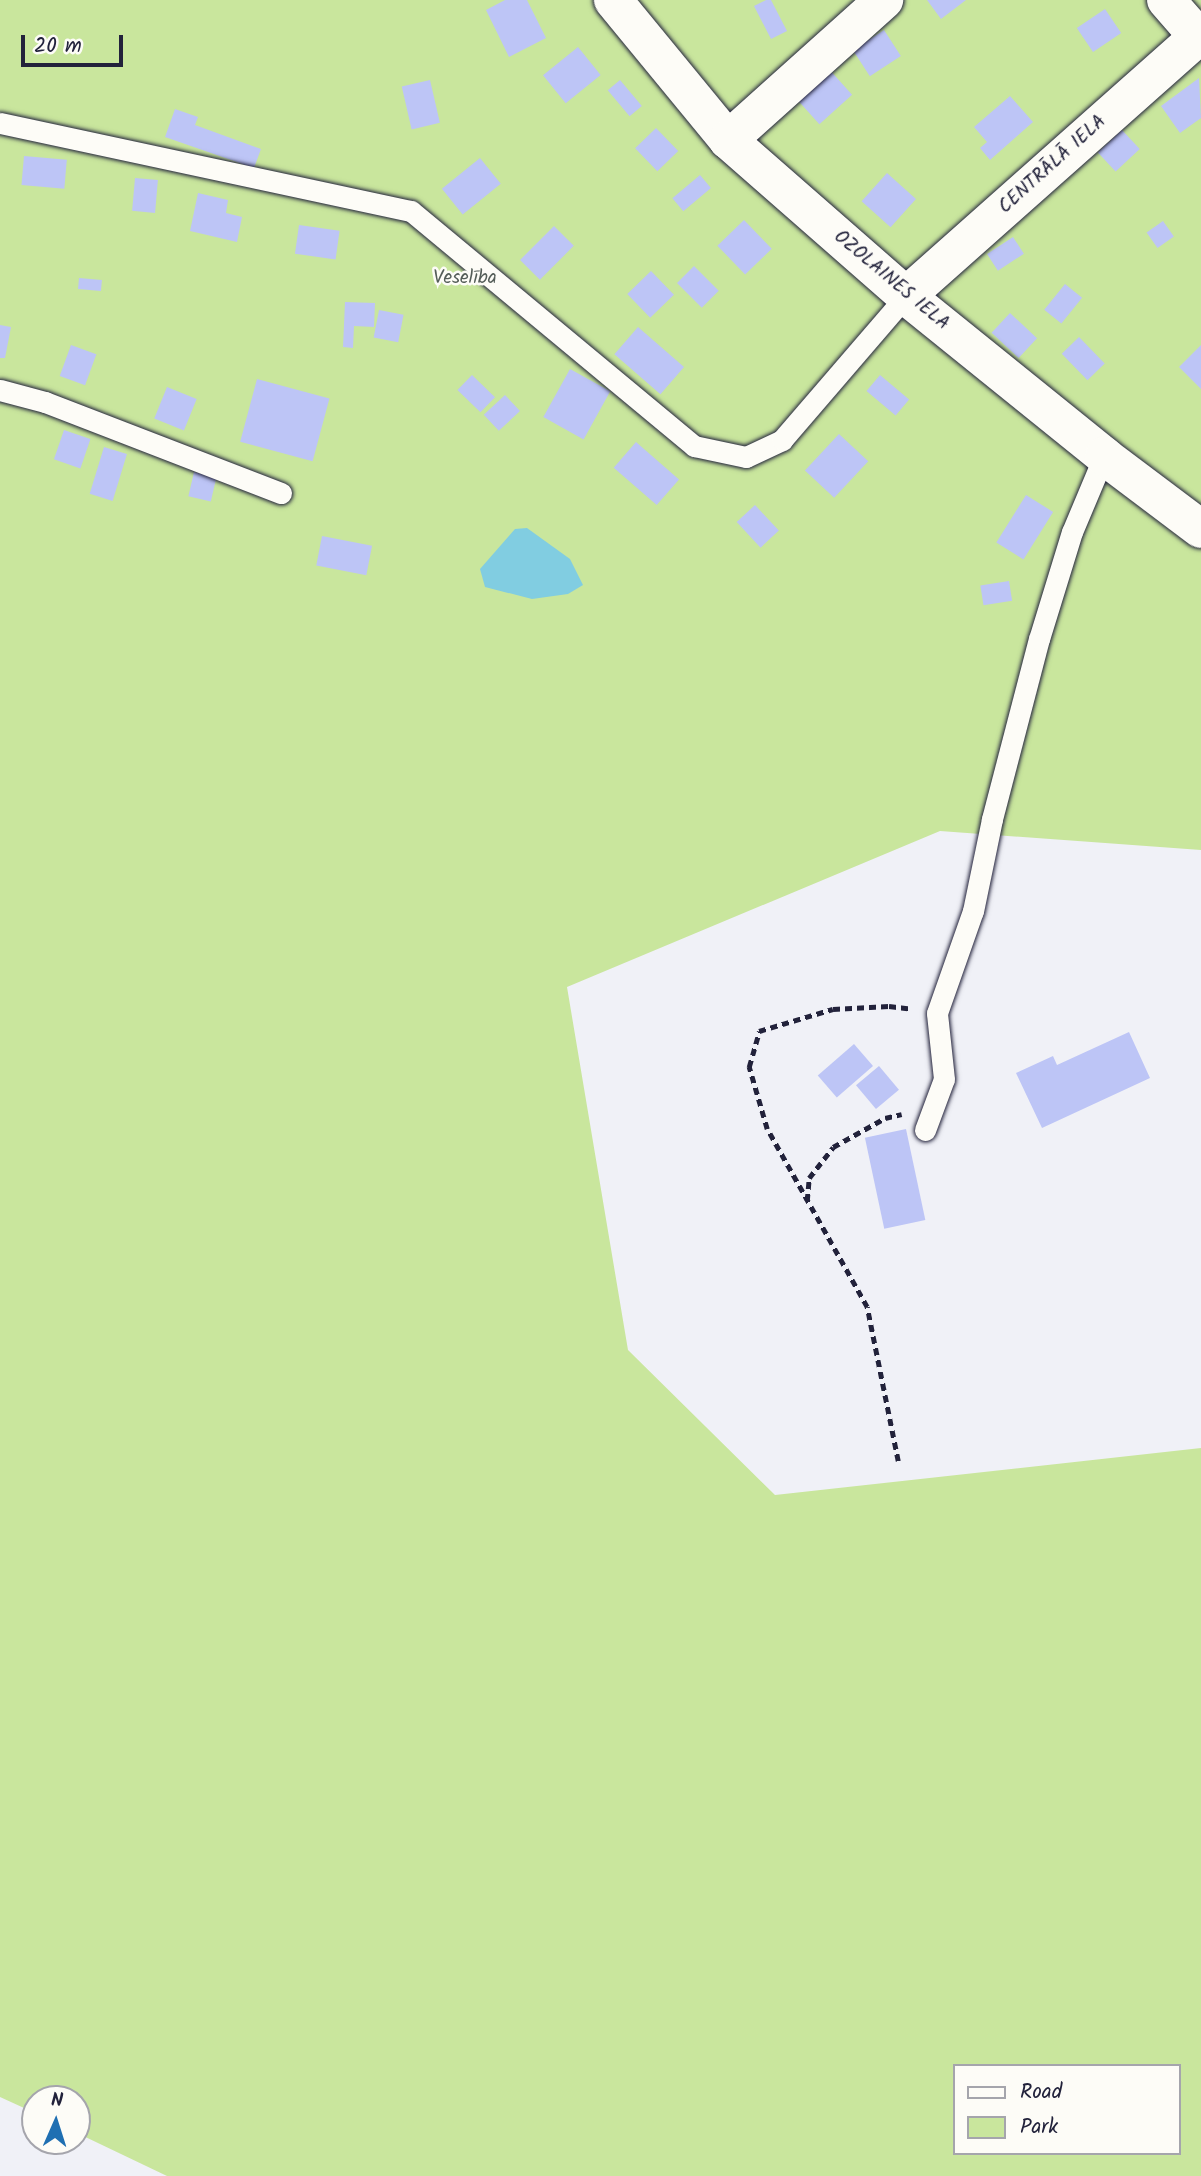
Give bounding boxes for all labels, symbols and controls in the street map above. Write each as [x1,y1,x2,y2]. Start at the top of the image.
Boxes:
scale bar [24,21,126,65]
text: 20 m [34,30,82,63]
street label: CENTRĀLĀ IELA [995,111,1111,219]
street label: OZOLAINES IELA [829,226,953,336]
park label: Veselība [433,268,497,290]
legend [953,2064,1180,2155]
text: Road [1020,2076,1062,2109]
north arrow [21,2085,91,2155]
text: N [50,2086,64,2116]
text: Park [1020,2111,1058,2144]

